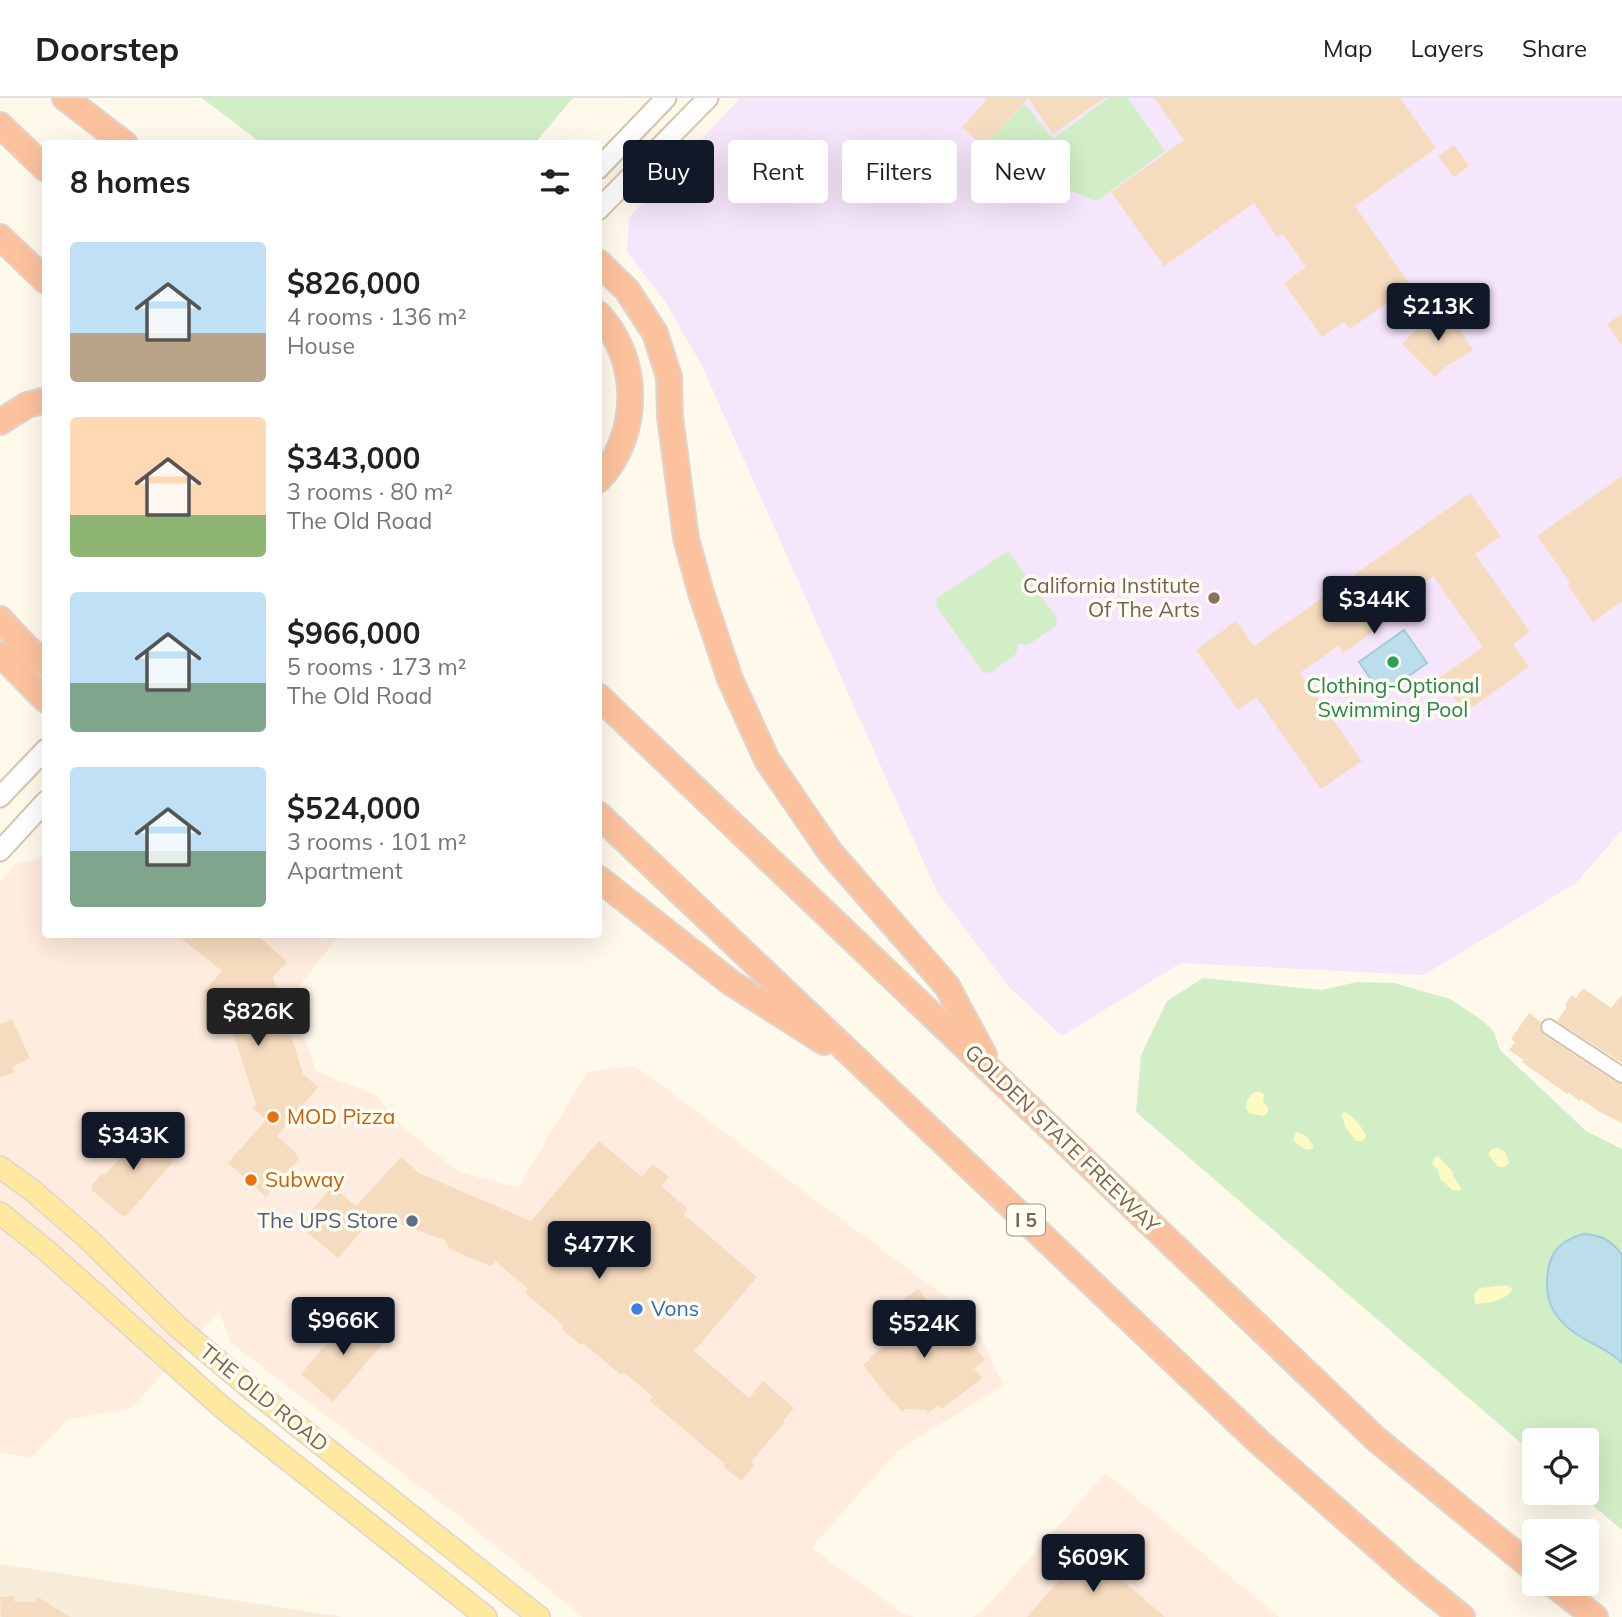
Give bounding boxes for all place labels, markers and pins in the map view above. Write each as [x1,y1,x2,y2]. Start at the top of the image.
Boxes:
pin: $213K [1389,284,1487,343]
place label: California Institute Of The Arts [1023,572,1200,622]
pin: $344K [1325,576,1423,636]
marker: California Institute Of The Arts [1206,590,1222,606]
marker: Clothing-Optional Swimming Pool [1385,654,1401,670]
place label: Clothing-Optional Swimming Pool [1307,672,1479,722]
pin: $826K [209,988,307,1048]
place label: MOD Pizza [287,1103,395,1129]
marker: MOD Pizza [265,1109,281,1125]
pin: $343K [84,1112,182,1172]
place label: Subway [265,1166,344,1192]
marker: Subway [243,1172,259,1188]
place label: The UPS Store [257,1207,398,1233]
marker: The UPS Store [404,1213,420,1229]
pin: $477K [550,1222,648,1281]
place label: Vons [651,1295,699,1321]
pin: $966K [294,1298,392,1357]
pin: $524K [875,1300,973,1360]
marker: Vons [629,1301,645,1317]
pin: $609K [1044,1534,1142,1594]

